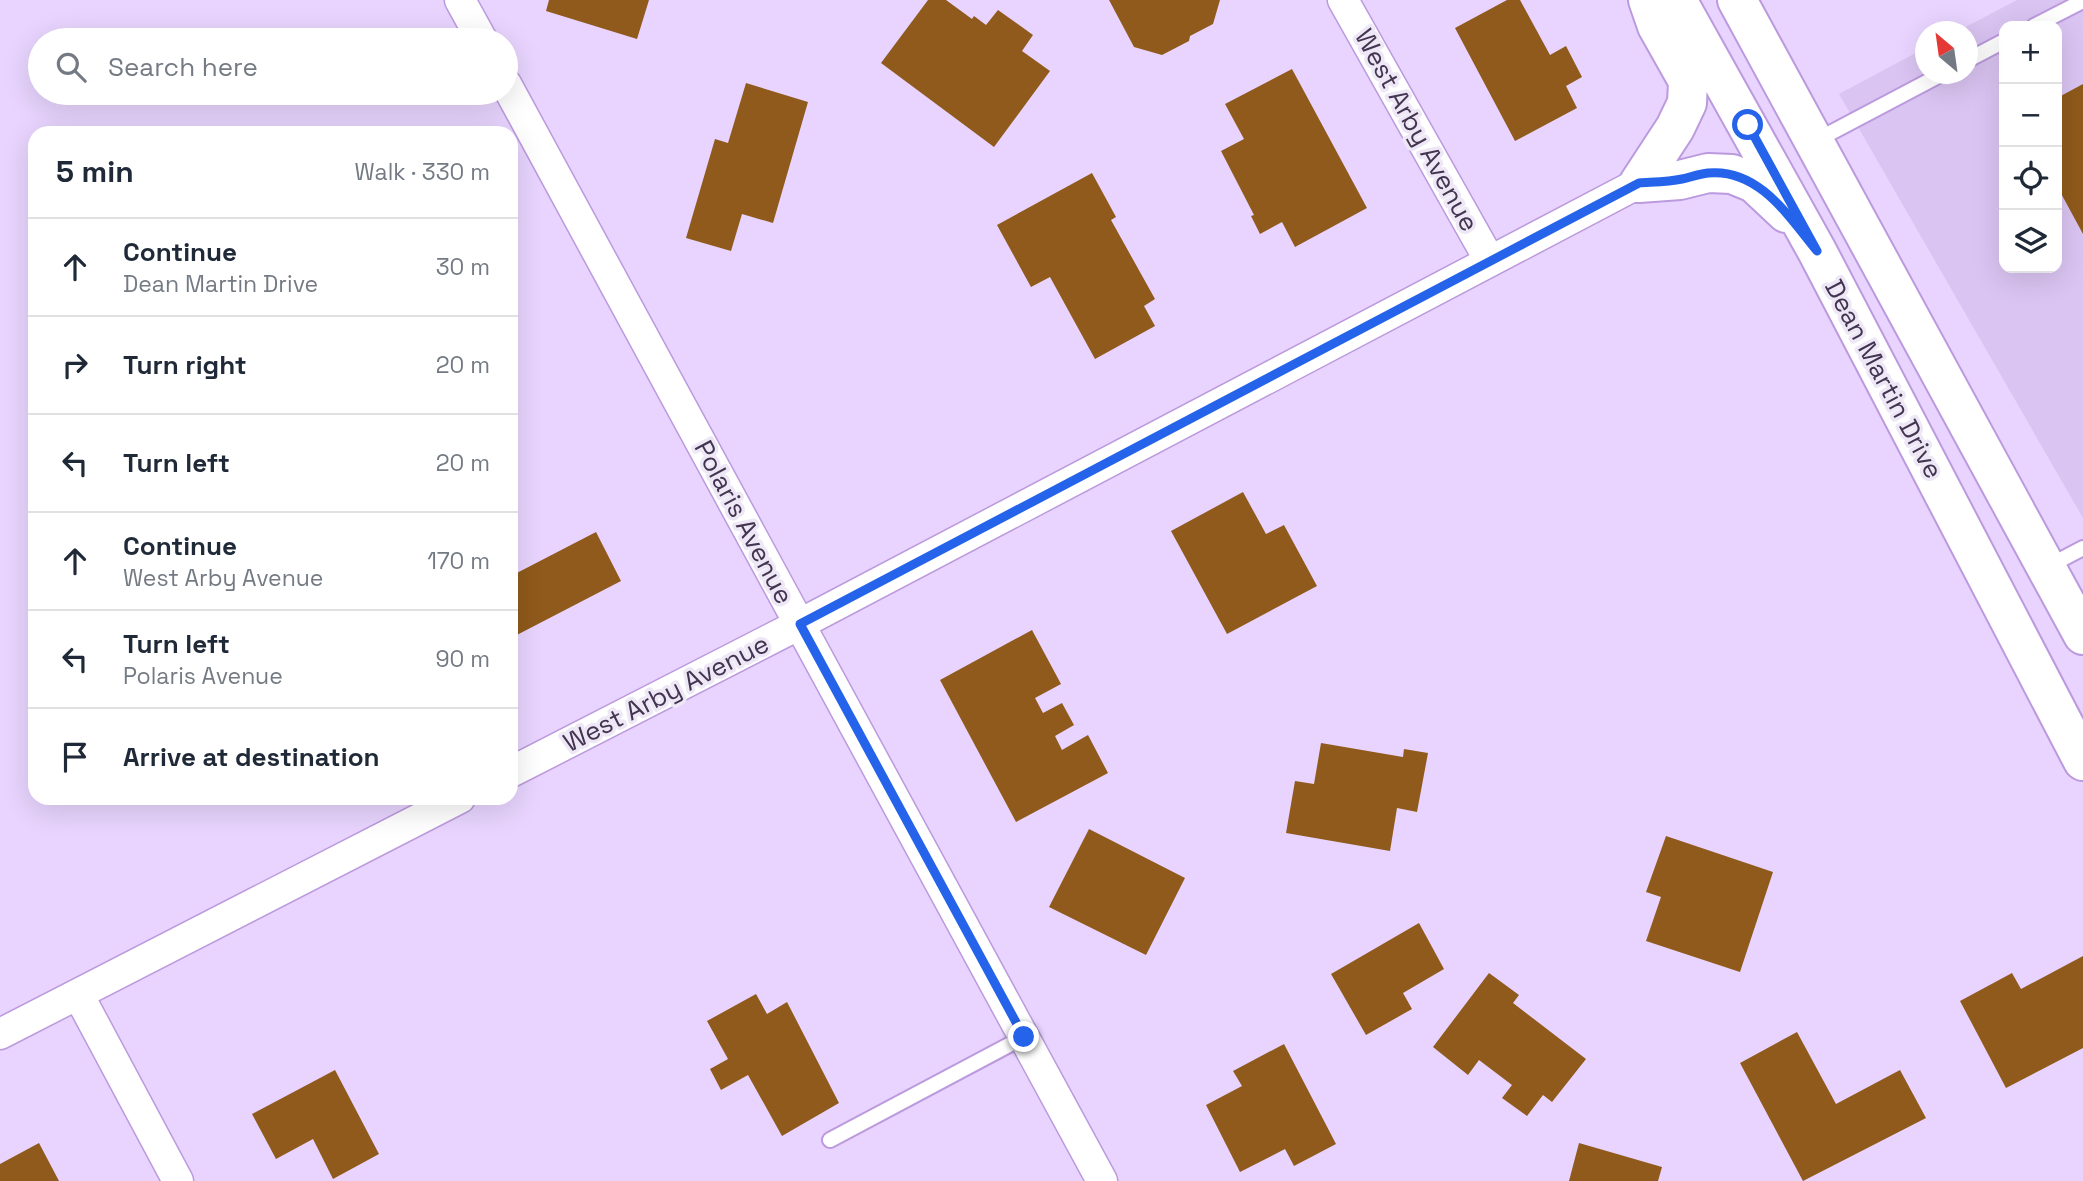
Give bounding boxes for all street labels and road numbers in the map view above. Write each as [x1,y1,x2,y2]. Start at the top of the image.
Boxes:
street label: West Arby Avenue [1347,23,1487,237]
street label: Dean Martin Drive [1817,274,1951,484]
street label: Polaris Avenue [687,434,801,610]
street label: West Arby Avenue [557,626,775,760]

